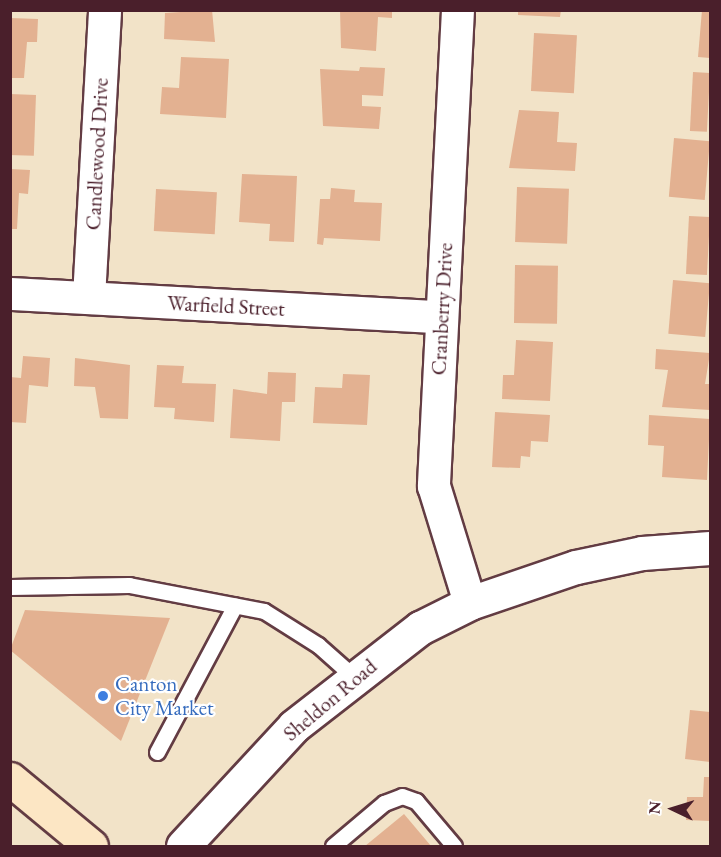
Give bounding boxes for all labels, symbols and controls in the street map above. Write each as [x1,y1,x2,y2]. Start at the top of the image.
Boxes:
street label: Candlewood Drive [80,77,114,231]
street label: Cranberry Drive [426,242,458,376]
street label: Warfield Street [167,290,285,322]
street label: Sheldon Road [278,654,382,746]
place label: Canton City Market [115,671,214,721]
marker: Canton City Market [96,689,110,703]
north arrow [643,779,703,839]
text: N [644,801,665,815]

